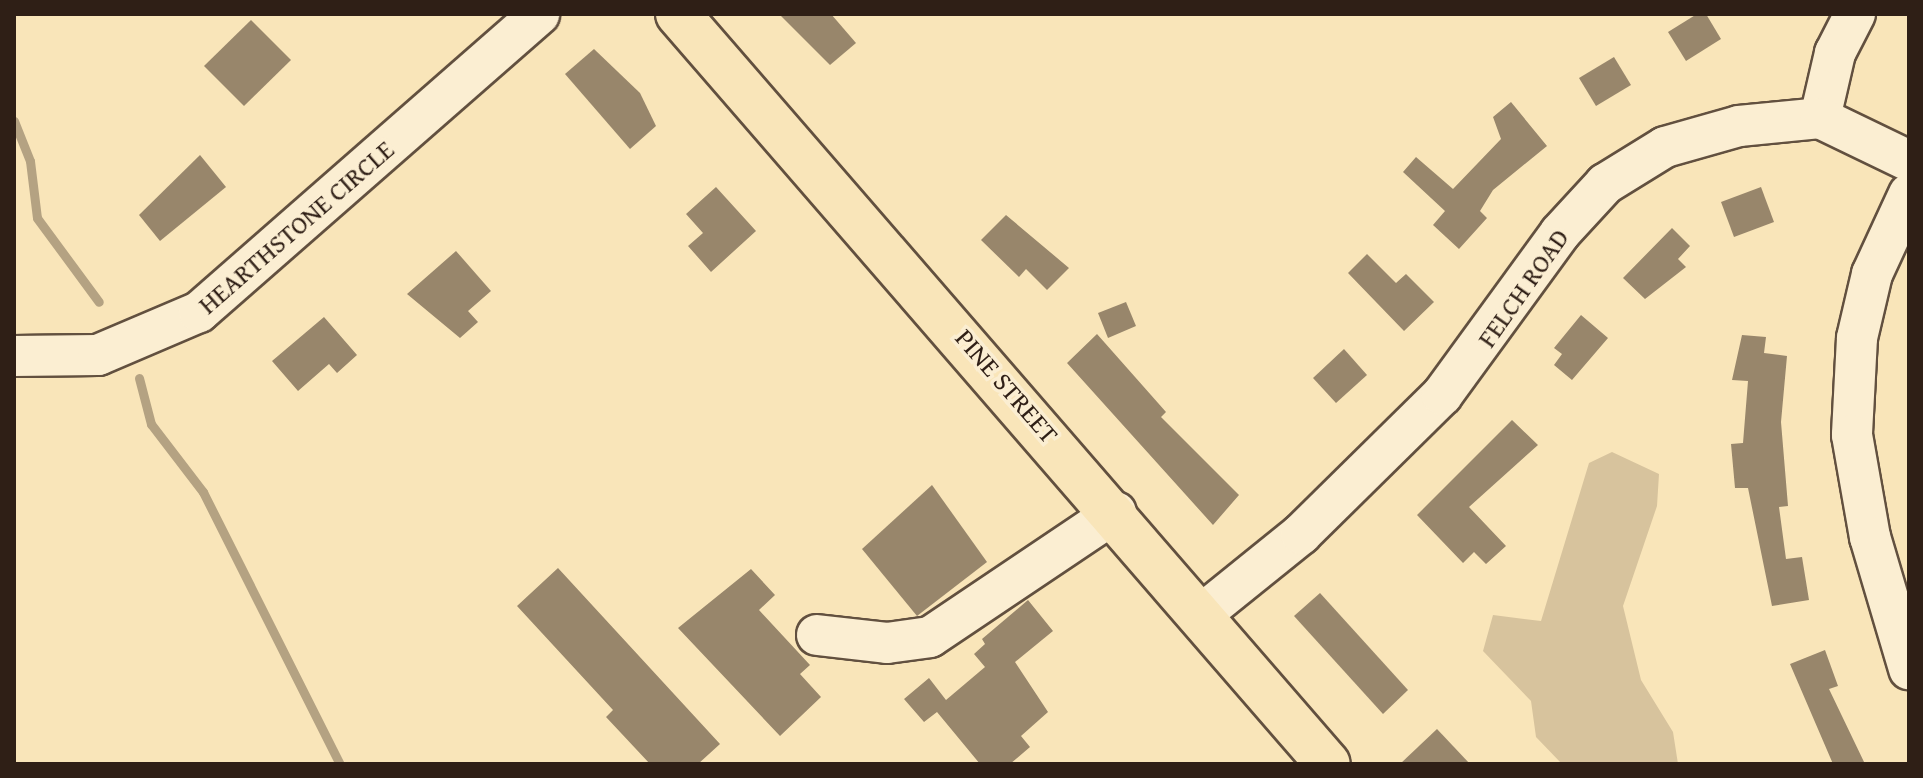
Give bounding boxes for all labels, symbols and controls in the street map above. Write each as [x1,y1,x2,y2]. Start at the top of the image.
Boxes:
street label: HEARTHSTONE CIRCLE [192,134,400,320]
street label: FELCH ROAD [1471,223,1575,353]
street label: PINE STREET [949,323,1065,449]

